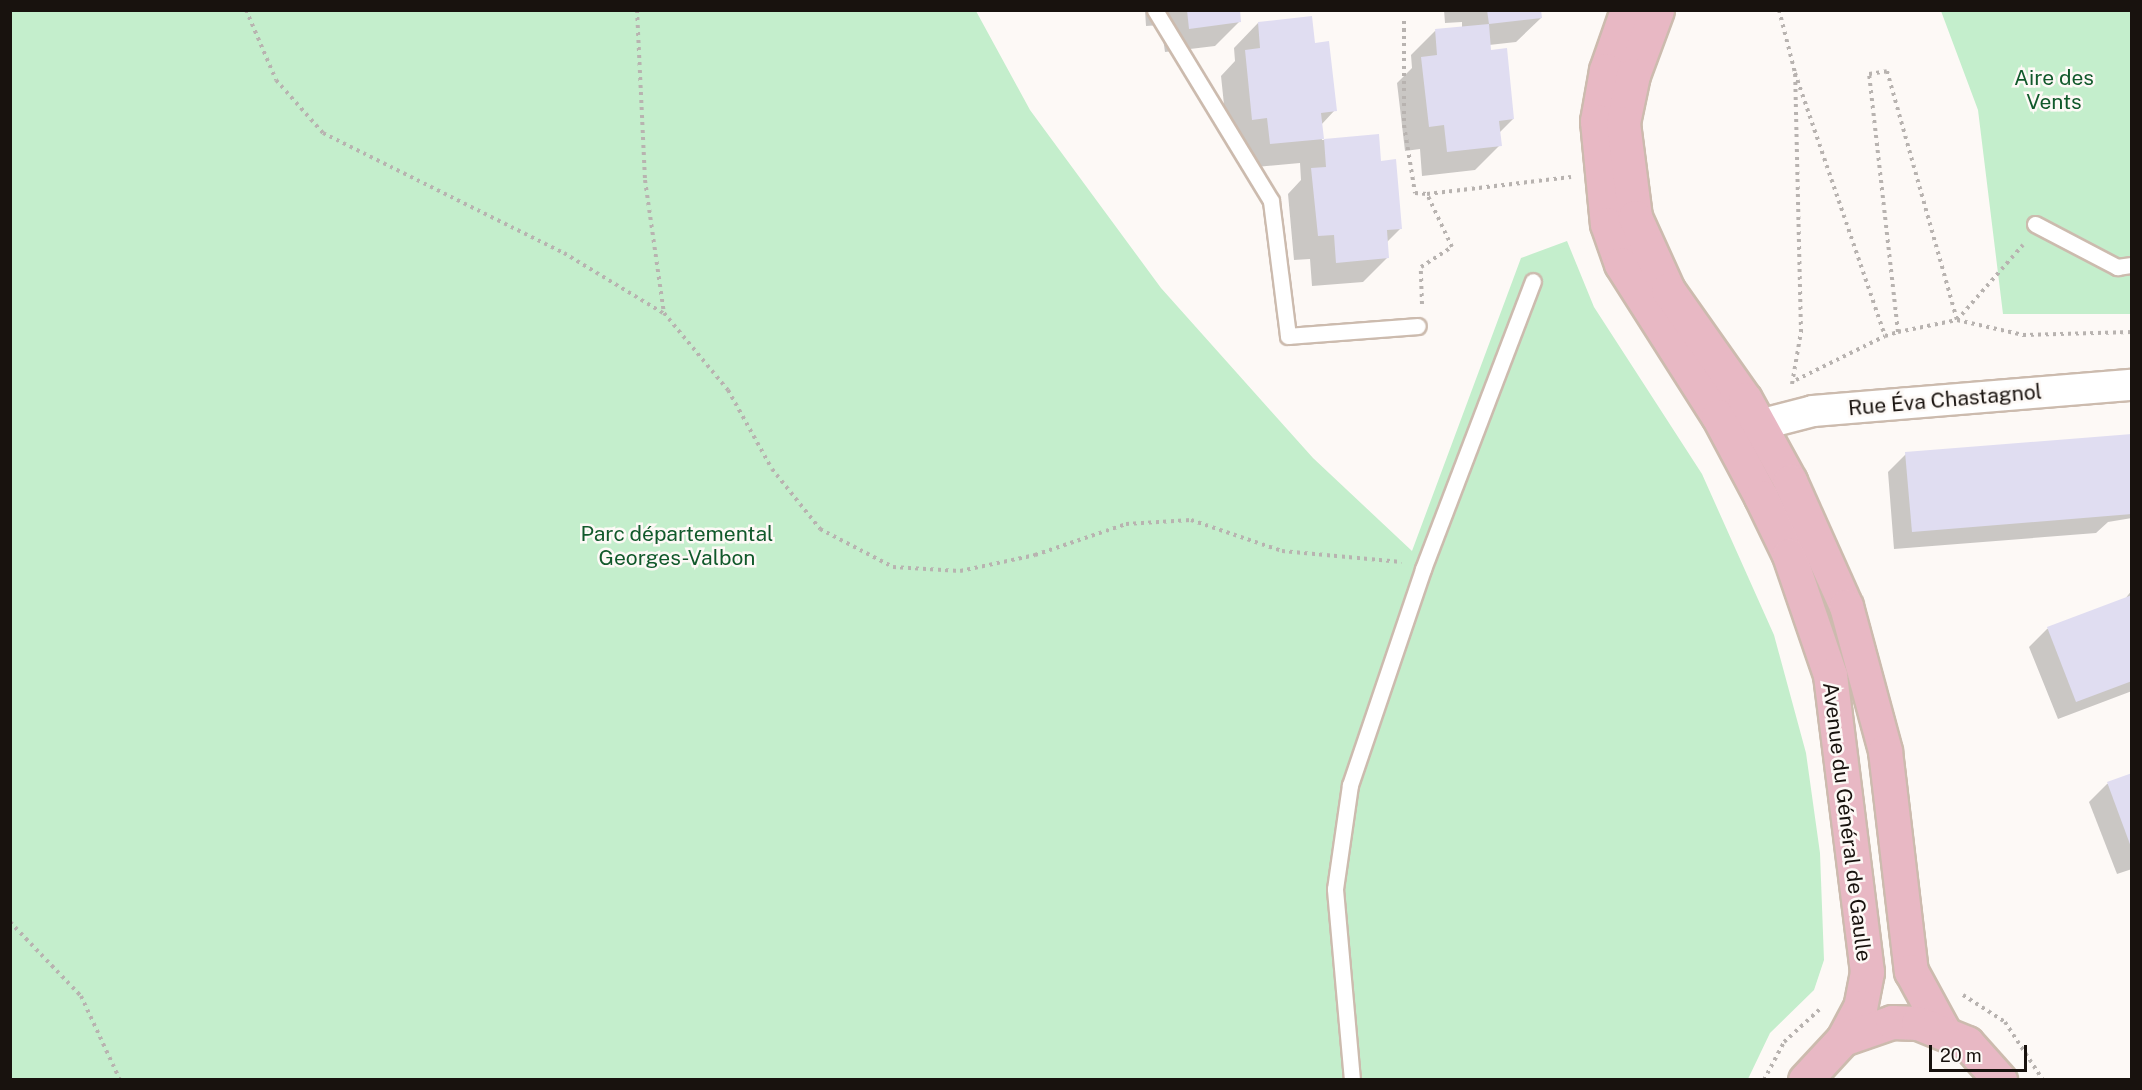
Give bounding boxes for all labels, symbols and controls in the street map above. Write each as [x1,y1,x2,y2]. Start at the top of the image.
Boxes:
park label: Aire des Vents [2014,65,2094,115]
street label: Rue Éva Chastagnol [1847,379,2043,421]
park label: Parc départemental Georges-Valbon [580,521,774,571]
street label: Avenue du Général de Gaulle [1817,681,1877,963]
scale bar [1932,1033,2030,1071]
text: 20 m [1940,1045,1982,1066]

